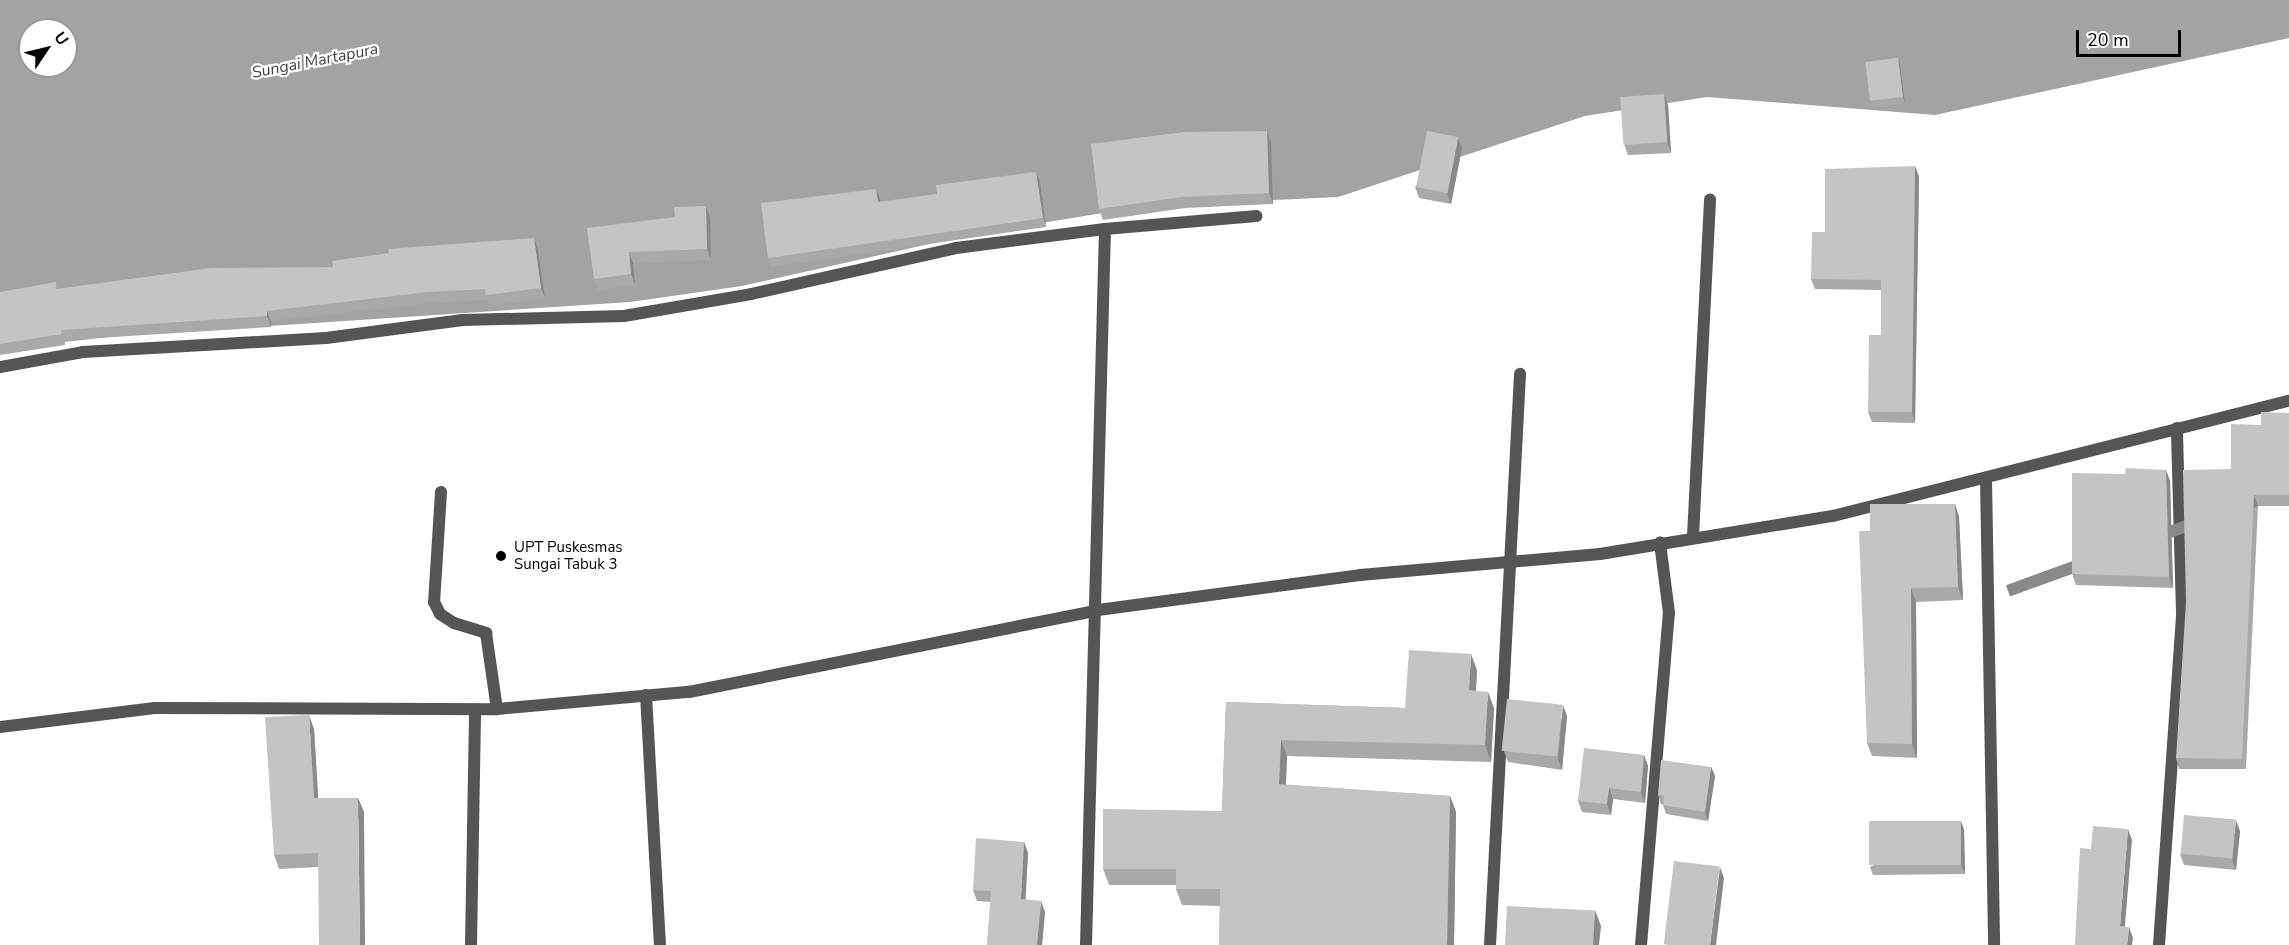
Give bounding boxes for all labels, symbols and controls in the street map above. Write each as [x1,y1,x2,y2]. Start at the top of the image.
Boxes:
north arrow [18,18,78,78]
scale bar [2079,18,2184,56]
text: U [49,28,74,50]
text: 20 m [2087,28,2129,52]
water label: Sungai Martapura [250,39,380,83]
place label: UPT Puskesmas Sungai Tabuk 3 [514,538,623,573]
marker: UPT Puskesmas Sungai Tabuk 3 [492,547,510,565]

